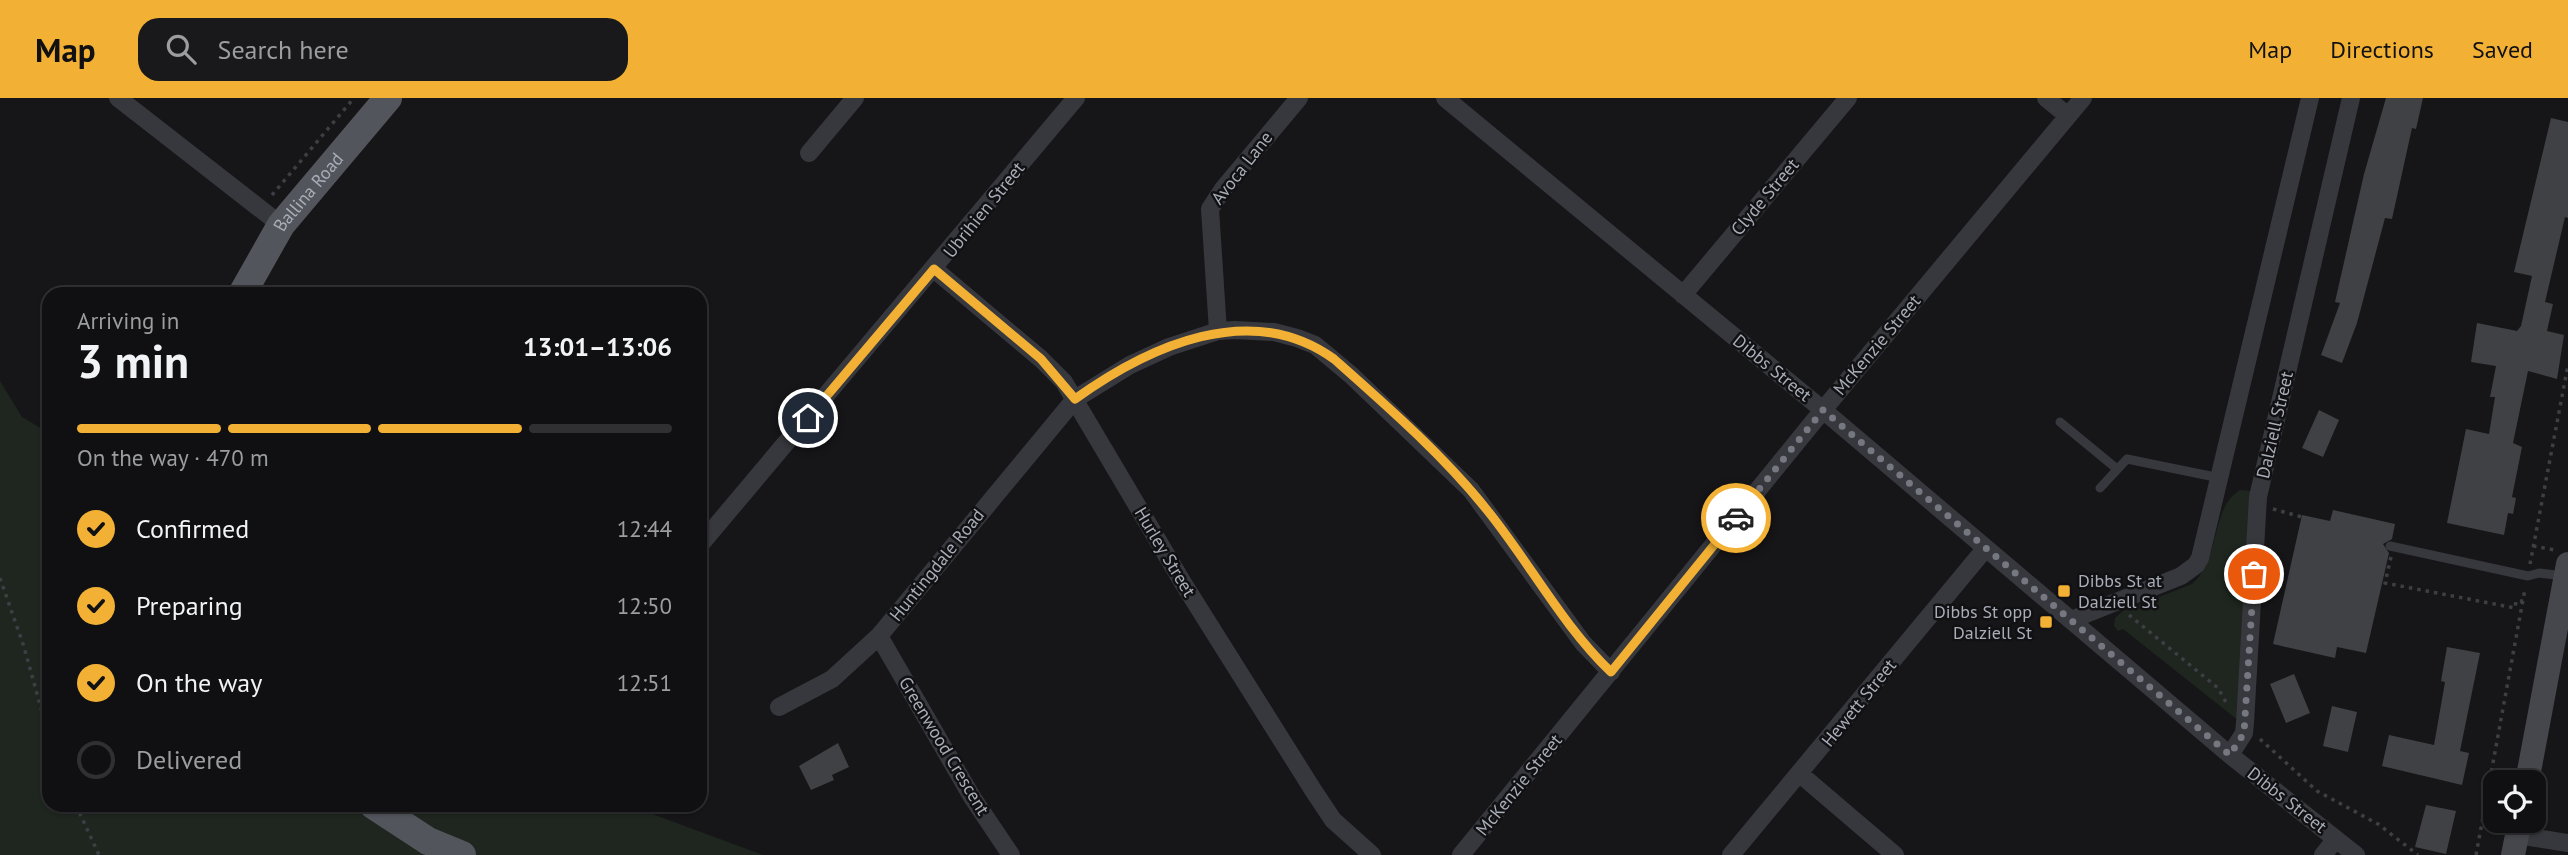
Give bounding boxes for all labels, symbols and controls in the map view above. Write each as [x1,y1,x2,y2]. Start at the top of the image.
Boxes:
search box [138,18,628,81]
text: Map [35,28,96,71]
icon: search [162,30,200,68]
text: Search here [218,33,349,66]
text: Map [2248,34,2292,65]
text: Directions [2330,34,2434,65]
text: Saved [2472,34,2533,65]
street label: Avoca Lane [1206,126,1277,209]
street label: Ballina Road [268,148,348,235]
street label: Clyde Street [1726,153,1803,240]
street label: Ubrihien Street [938,157,1029,262]
street label: McKenzie Street [1828,290,1925,400]
text: Arriving in [77,306,179,335]
street label: Dibbs Street [1728,329,1816,406]
text: 13:01–13:06 [523,330,672,363]
text: 3 min [77,331,189,391]
street label: Dalziell Street [2251,369,2298,481]
pin [778,388,838,448]
icon: home [789,399,827,437]
text: On the way · 470 m [77,443,269,472]
courier [1701,483,1771,553]
icon: car [1717,499,1755,537]
street label: Hurley Street [1130,503,1201,601]
street label: Huntingdale Road [884,504,989,626]
icon: check [77,510,115,548]
text: Confirmed [136,512,249,545]
text: 12:44 [617,514,672,543]
pin [2224,544,2284,604]
icon: bag [2235,555,2273,593]
place label: Dibbs St at Dalziell St [2078,569,2162,613]
marker: Dibbs St at Dalziell St [2056,583,2072,599]
icon: check [77,587,115,625]
text: Preparing [136,589,243,622]
text: 12:50 [617,591,672,620]
place label: Dibbs St opp Dalziell St [1934,600,2032,644]
marker: Dibbs St opp Dalziell St [2038,614,2054,630]
street label: Hewett Street [1816,654,1901,751]
icon: check [77,664,115,702]
text: On the way [136,666,262,699]
text: 12:51 [617,668,672,697]
street label: Greenwood Crescent [894,672,995,819]
street label: McKenzie Street [1471,729,1567,840]
text: Delivered [136,743,242,776]
street label: Dibbs Street [2243,761,2332,838]
map controls [2483,770,2546,833]
button: locate [2483,770,2546,833]

